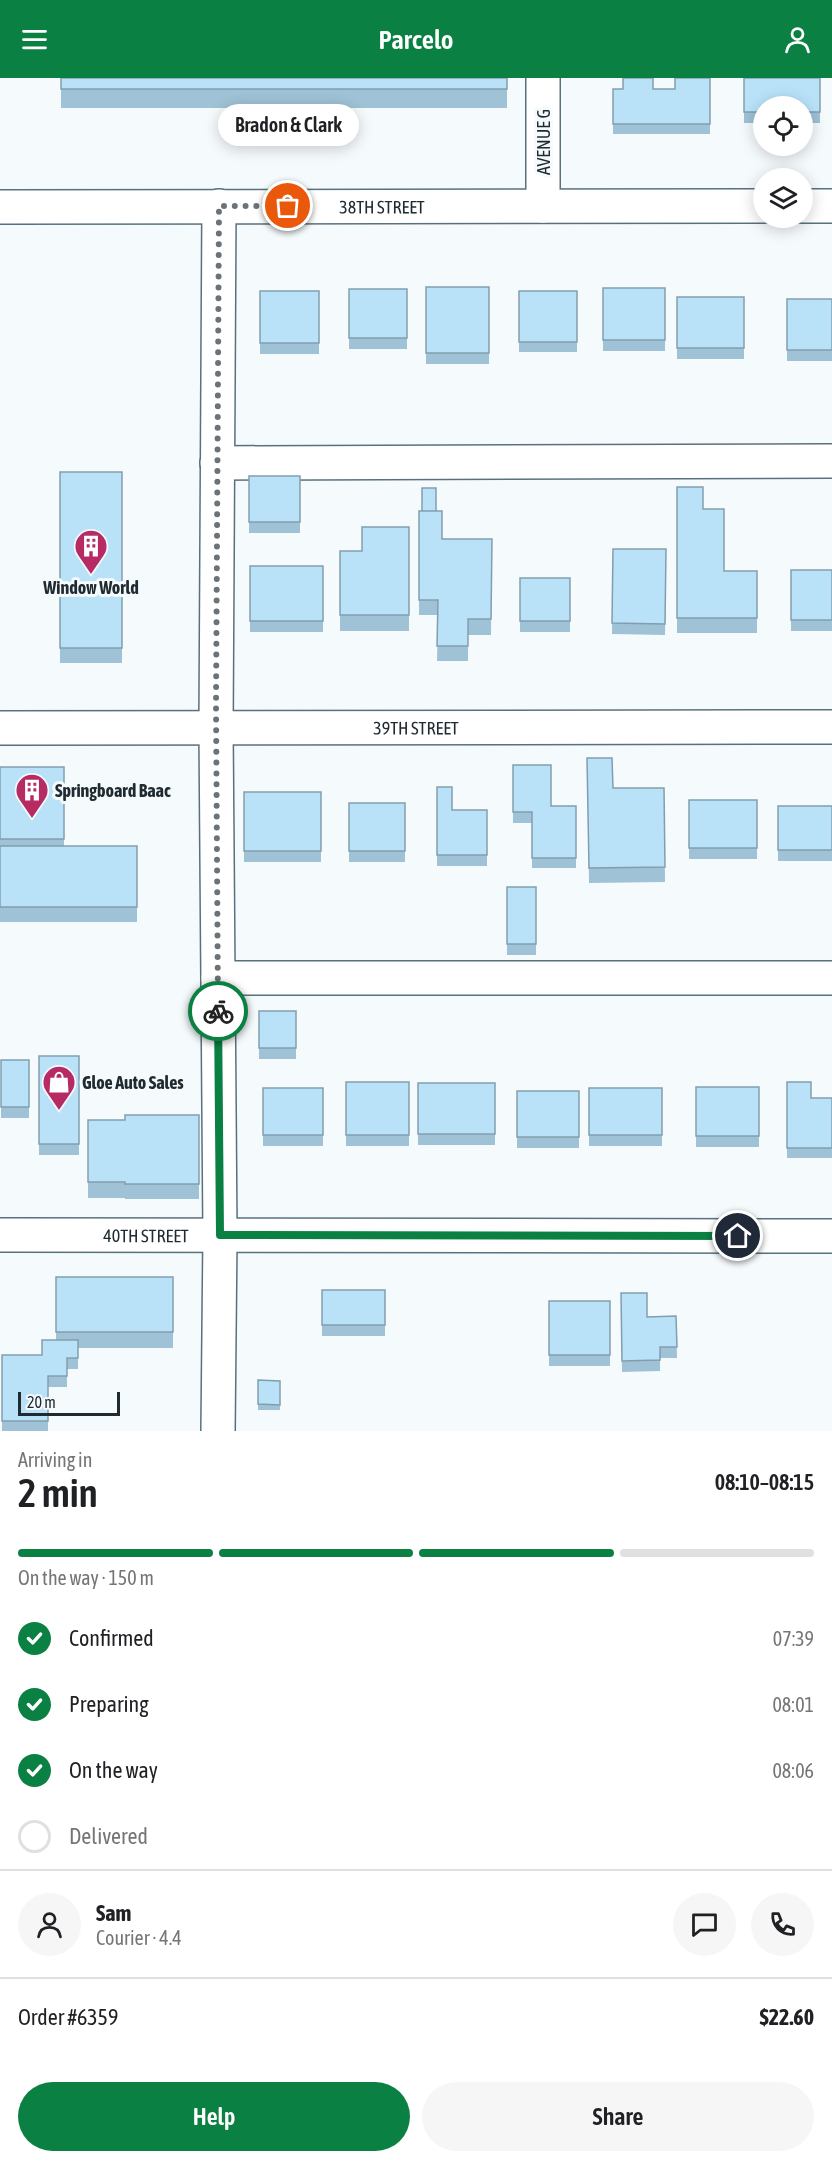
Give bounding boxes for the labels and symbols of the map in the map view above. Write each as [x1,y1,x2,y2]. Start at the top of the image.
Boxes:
callout: Bradon & Clark [218,104,358,146]
street label: AVENUE G [533,109,554,175]
pin [262,180,313,231]
street label: 38TH STREET [339,196,425,217]
building icon: Window World [73,528,109,575]
place label: Window World [42,577,139,598]
street label: 39TH STREET [373,717,459,738]
building icon: Springboard Baac [14,772,50,819]
place label: Springboard Baac [55,780,171,801]
courier [188,981,248,1041]
shop icon: Gloe Auto Sales [41,1064,77,1111]
place label: Gloe Auto Sales [82,1072,184,1093]
pin [712,1210,763,1261]
street label: 40TH STREET [103,1225,189,1246]
scale bar [18,1389,120,1416]

